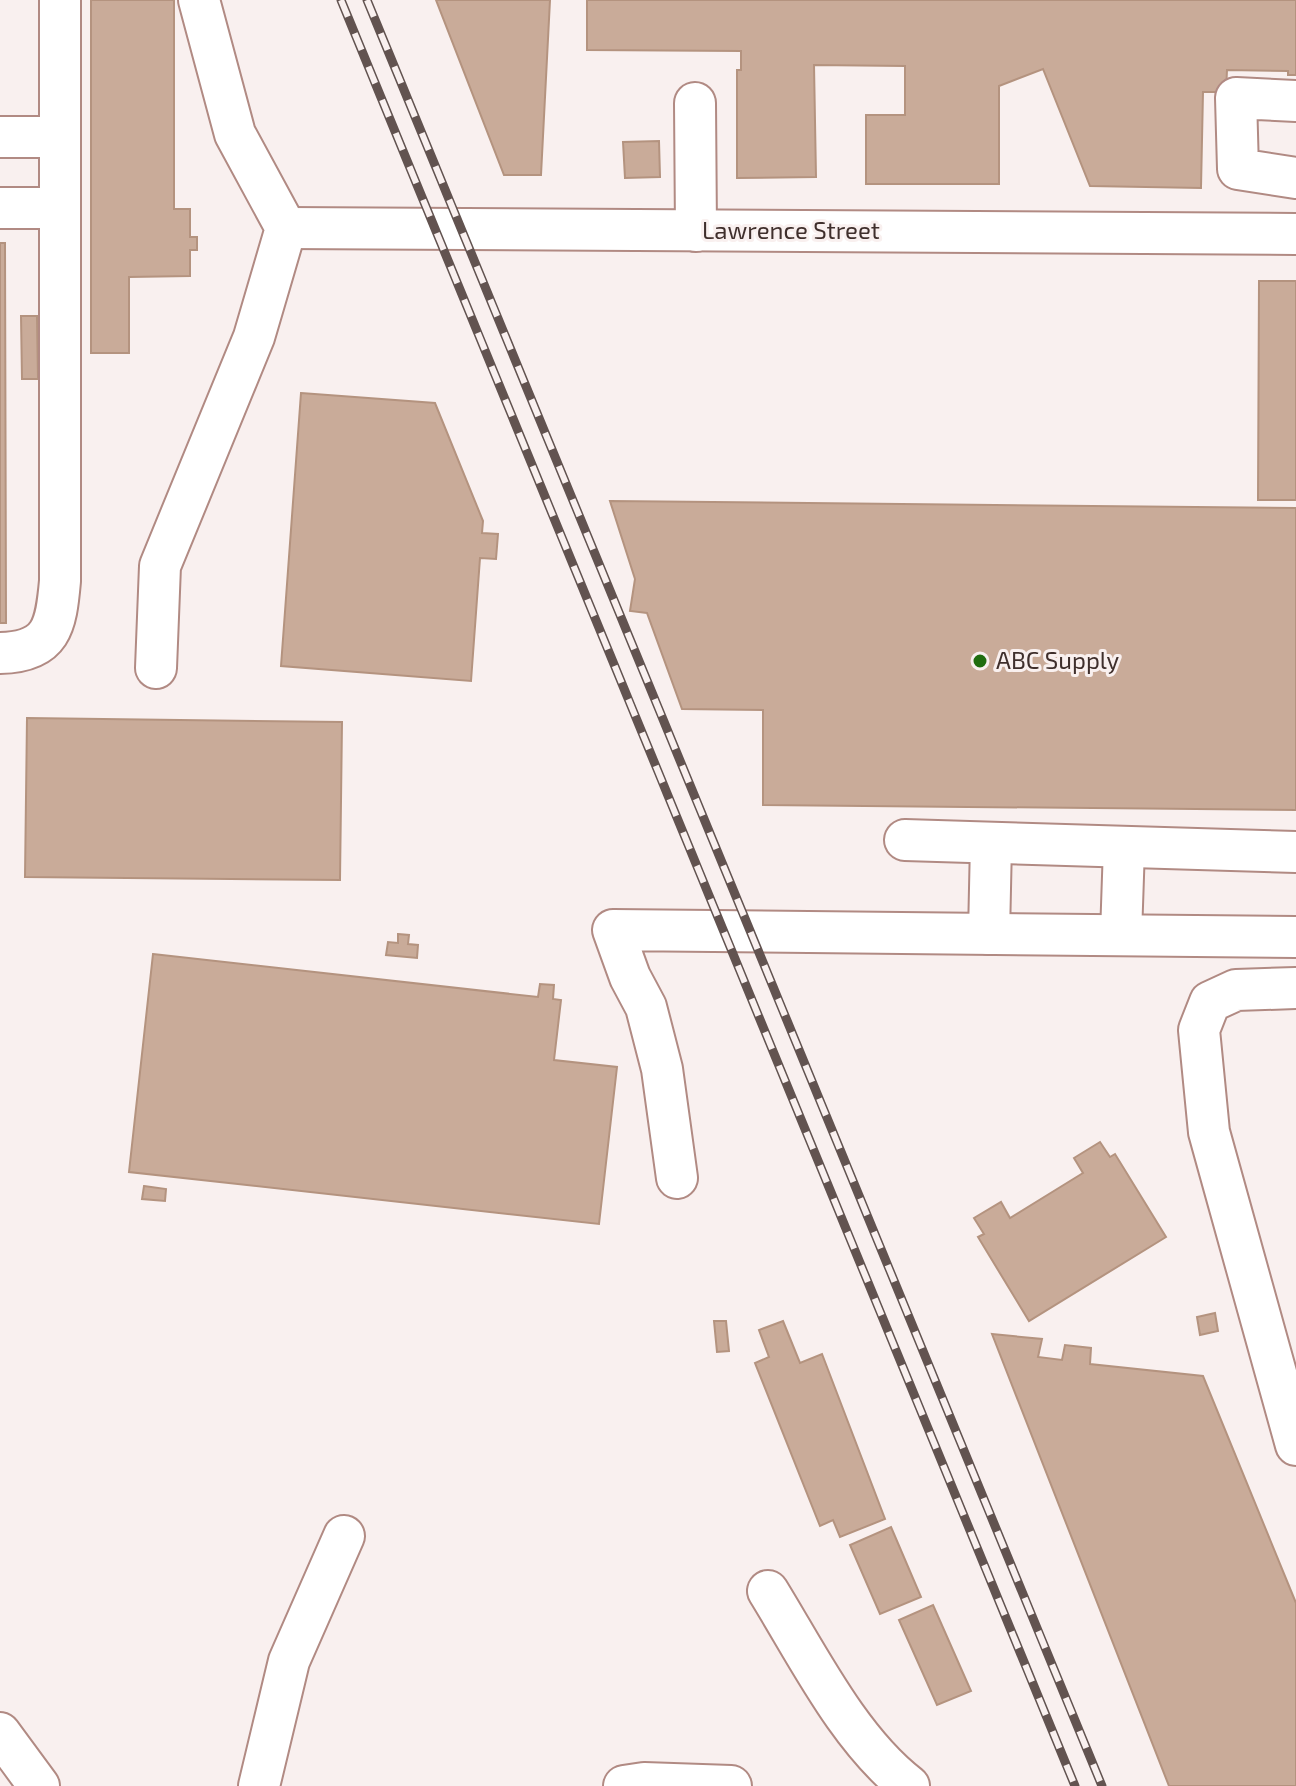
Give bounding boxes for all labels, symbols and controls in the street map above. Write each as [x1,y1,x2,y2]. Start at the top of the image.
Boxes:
street label: Lawrence Street [702,215,880,244]
place label: ABC Supply [996,645,1119,674]
marker: ABC Supply [971,652,989,670]

